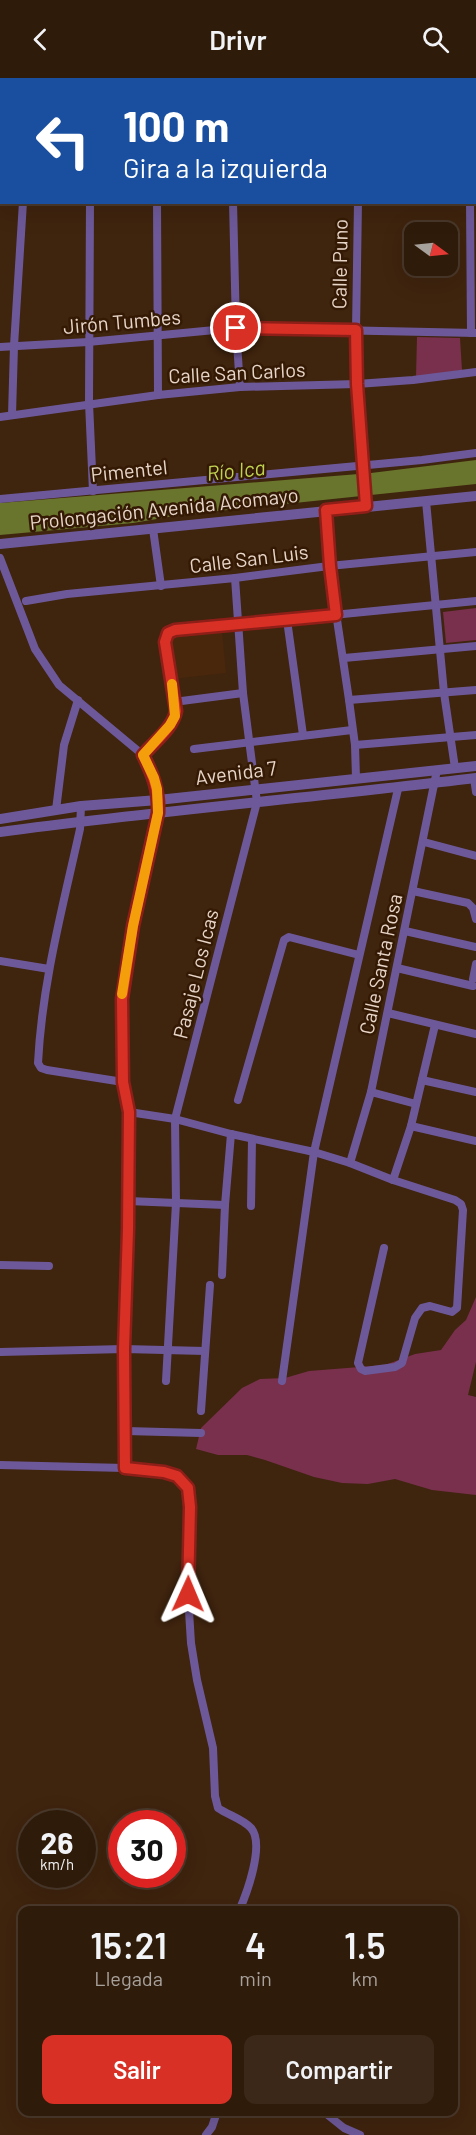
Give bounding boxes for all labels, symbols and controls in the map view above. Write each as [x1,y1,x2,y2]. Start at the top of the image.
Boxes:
icon: back [24,23,57,56]
text: Drivr [209,23,267,55]
icon: search [419,23,452,56]
text: 100 m [123,100,229,150]
icon: left [24,102,102,180]
text: Gira a la izquierda [123,151,328,183]
street label: Calle Puno [326,219,352,309]
north arrow [404,222,458,276]
map controls [404,222,458,276]
pin [210,302,261,353]
street label: Jirón Tumbes [62,304,182,338]
icon: arrive [219,311,252,344]
street label: Calle San Carlos [168,356,306,388]
street label: Pimentel [89,454,168,486]
water label: Río Ica [205,454,266,485]
street label: Prolongación Avenida Acomayo [28,482,299,534]
street label: Calle San Luis [188,539,310,577]
street label: Avenida 7 [194,755,279,789]
street label: Calle Santa Rosa [353,891,407,1036]
street label: Pasaje Los Icas [167,906,223,1041]
position arrow [156,1562,220,1626]
speed limit sign: 30 [108,1810,186,1888]
text: 26 [41,1824,73,1860]
text: km/h [40,1855,74,1873]
text: 15:21 [90,1923,167,1966]
text: 4 [245,1923,266,1966]
text: 1.5 [344,1923,386,1966]
text: Llegada [94,1966,163,1990]
text: min [239,1966,272,1990]
text: km [352,1966,378,1990]
button: Salir [42,2035,232,2104]
button: Compartir [244,2035,434,2104]

